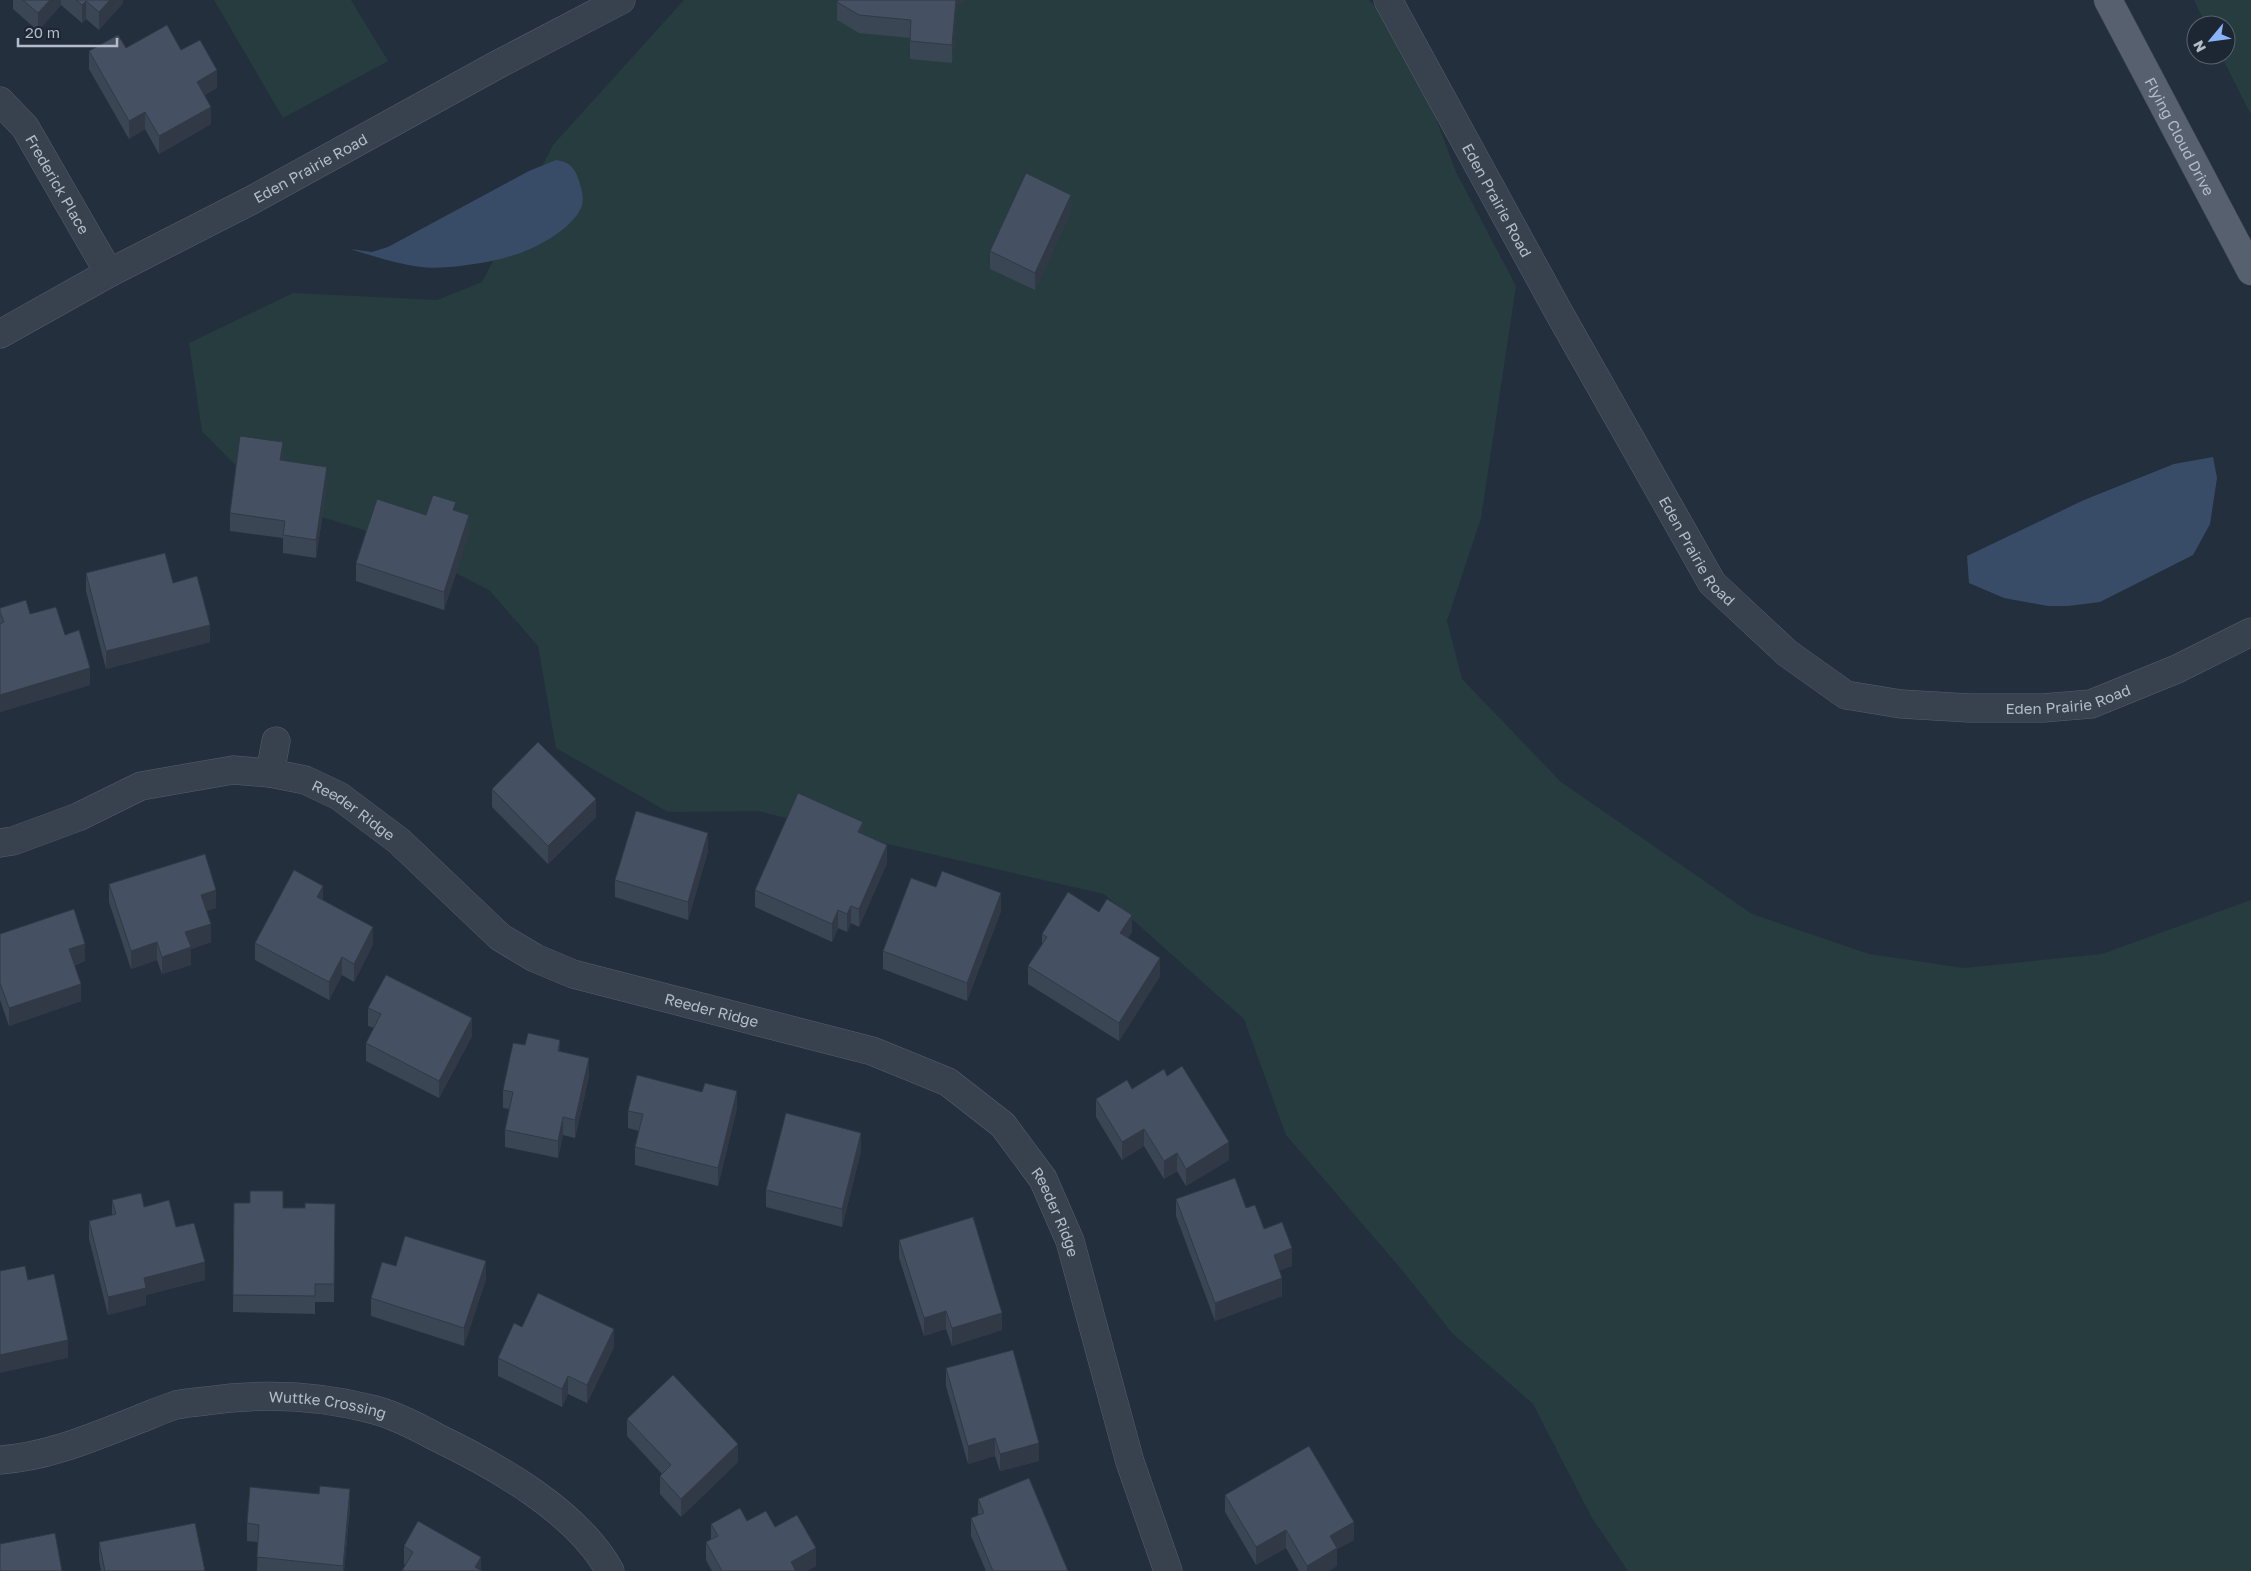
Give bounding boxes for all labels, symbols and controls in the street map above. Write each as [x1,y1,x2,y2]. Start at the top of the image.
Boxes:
scale bar [18,15,116,47]
north arrow [2186,15,2236,65]
text: 20 m [25,23,60,41]
text: N [2189,38,2209,55]
street label: Flying Cloud Drive [2141,74,2219,199]
street label: Eden Prairie Road [250,129,370,206]
street label: Frederick Place [22,131,94,237]
street label: Eden Prairie Road [1459,140,1536,260]
street label: Eden Prairie Road [1656,493,1739,609]
street label: Eden Prairie Road [2006,680,2133,717]
street label: Reeder Ridge [309,776,399,844]
street label: Reeder Ridge [663,989,761,1031]
street label: Reeder Ridge [1028,1163,1083,1259]
street label: Wuttke Crossing [269,1387,389,1422]

